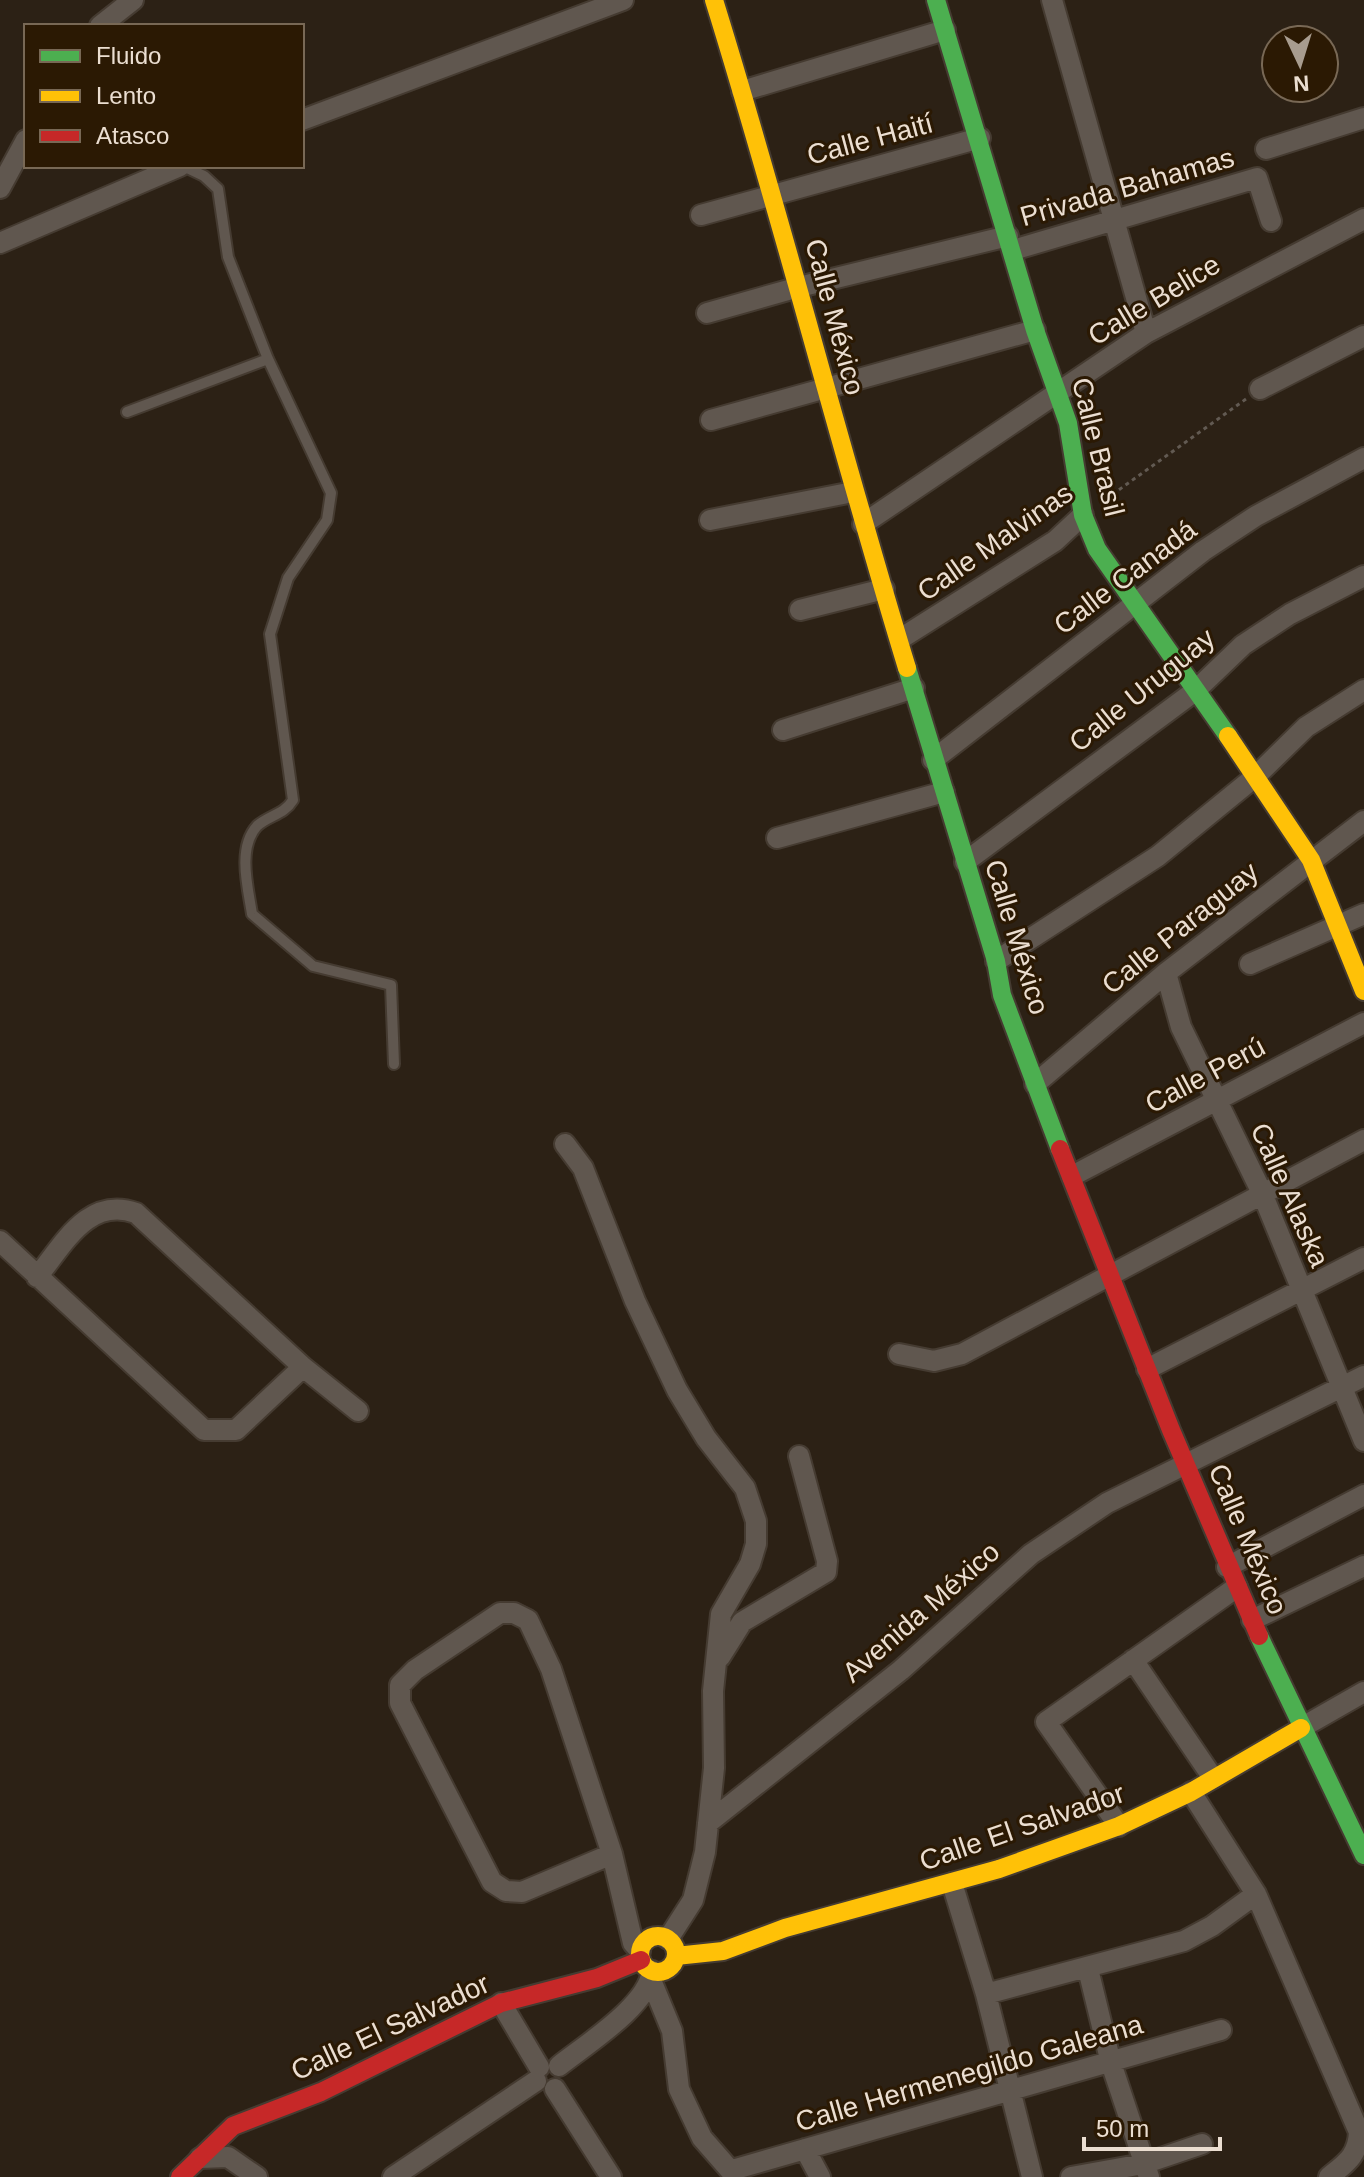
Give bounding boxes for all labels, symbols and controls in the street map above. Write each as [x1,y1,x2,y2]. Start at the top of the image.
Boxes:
legend [24,24,304,168]
north arrow [1260,24,1340,104]
text: Fluido [96,42,161,69]
text: N [1293,70,1310,96]
text: Lento [96,82,156,109]
street label: Calle Haití [804,107,937,171]
text: Atasco [96,122,169,149]
street label: Privada Bahamas [1017,142,1237,232]
street label: Calle México [799,236,871,398]
street label: Calle Belice [1083,249,1225,351]
street label: Calle Brasil [1066,375,1130,519]
street label: Calle Malvinas [912,477,1078,607]
street label: Calle Canadá [1048,513,1202,640]
street label: Calle Uruguay [1063,622,1221,758]
street label: Calle México [979,856,1055,1018]
street label: Calle Paraguay [1096,856,1264,1000]
street label: Calle Perú [1140,1031,1270,1119]
street label: Calle Alaska [1245,1118,1336,1272]
street label: Calle México [1202,1459,1294,1619]
street label: Avenida México [836,1536,1006,1688]
street label: Calle El Salvador [915,1777,1129,1877]
street label: Calle El Salvador [286,1968,494,2086]
street label: Calle Hermenegildo Galeana [792,2008,1146,2137]
scale bar [1084,2101,1220,2151]
text: 50 m [1096,2115,1149,2142]

